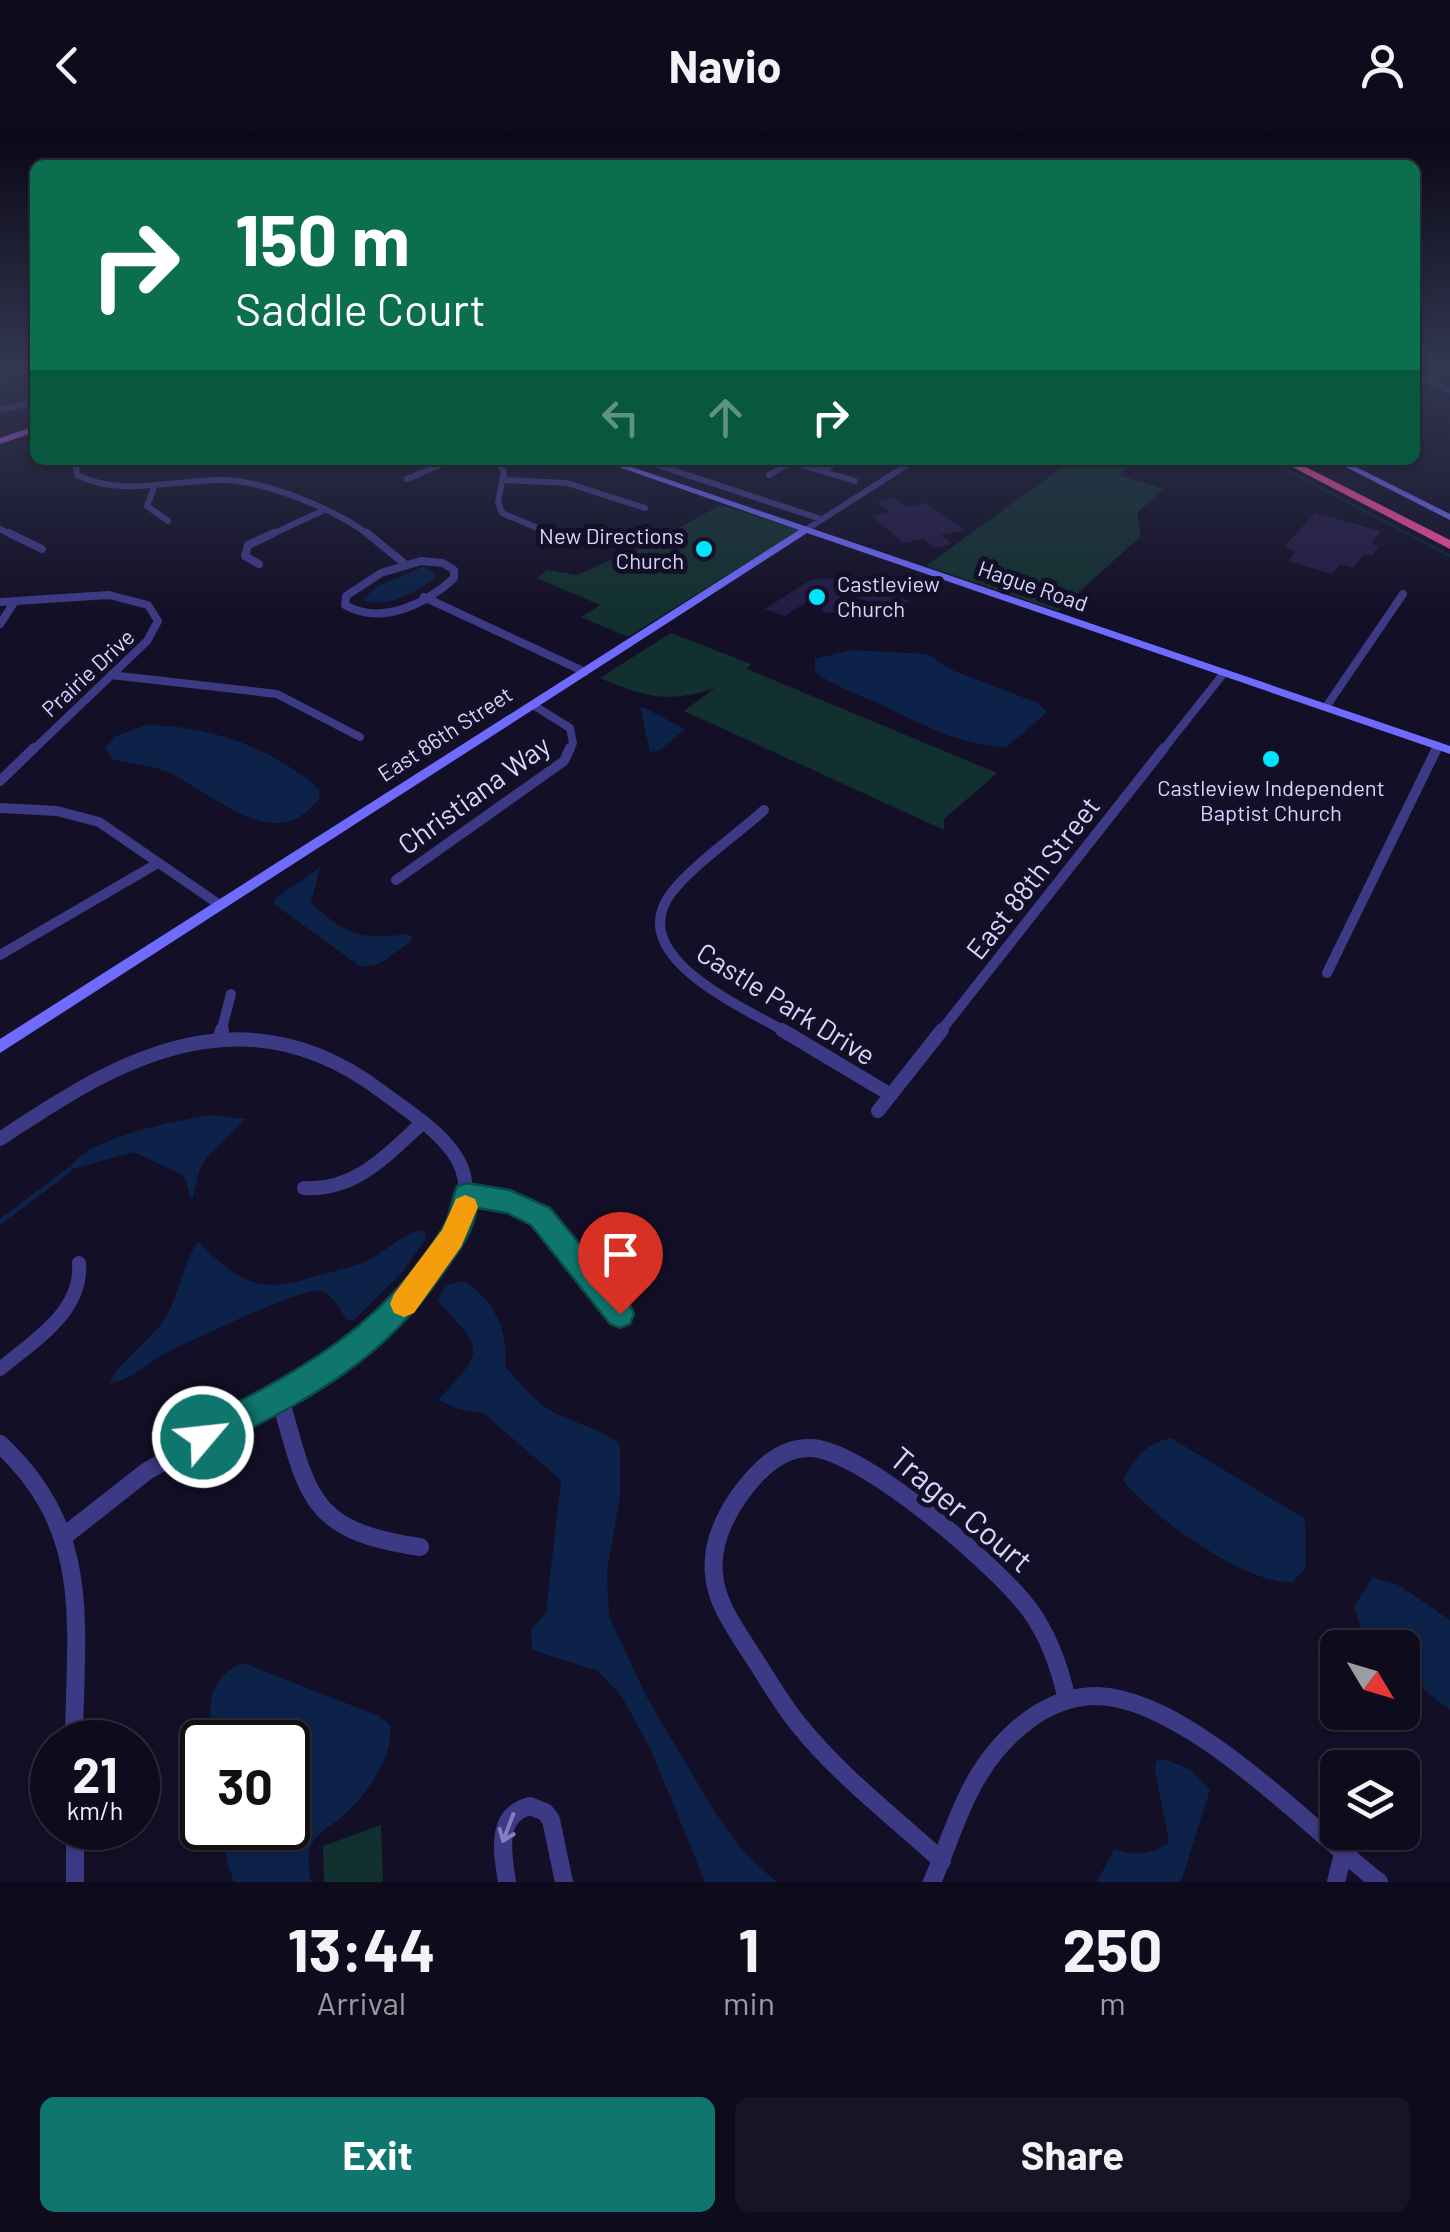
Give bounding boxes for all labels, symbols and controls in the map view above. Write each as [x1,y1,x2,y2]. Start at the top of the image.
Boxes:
icon: back [40,38,95,93]
text: Navio [669,38,782,92]
icon: person [1355,38,1410,93]
text: 150 m [235,196,410,280]
icon: right [70,200,200,330]
text: Saddle Court [235,281,486,335]
icon: left [593,390,648,445]
icon: ahead [698,390,753,445]
icon: right [803,390,858,445]
place label: New Directions Church [539,522,684,573]
marker: New Directions Church [693,538,715,560]
street label: Hague Road [975,554,1091,616]
place label: Castleview Church [837,570,940,621]
marker: Castleview Church [806,586,828,608]
street label: Prairie Drive [36,623,139,722]
street label: East 86th Street [373,680,516,786]
street label: Christiana Way [391,728,556,861]
marker: Castleview Independent Baptist Church [1260,748,1282,770]
place label: Castleview Independent Baptist Church [1157,774,1385,825]
street label: East 88th Street [958,789,1106,965]
street label: Castle Park Drive [691,934,882,1072]
pin [578,1212,663,1315]
icon: arrive [593,1227,648,1282]
position arrow [151,1385,255,1489]
street label: Trager Court [883,1438,1041,1579]
north arrow [1320,1630,1420,1730]
map controls [1320,1630,1420,1850]
speed limit sign: 30 [180,1720,310,1850]
text: 21 [72,1743,118,1803]
button: layers [1320,1750,1420,1850]
text: km/h [67,1795,123,1825]
one-way arrow [498,1812,516,1843]
text: 13:44 [287,1912,436,1984]
text: 1 [738,1912,760,1984]
text: 250 [1062,1912,1163,1984]
text: Arrival [317,1983,406,2021]
text: min [723,1983,775,2021]
text: m [1099,1983,1126,2021]
button: Exit [40,2097,715,2212]
button: Share [735,2097,1410,2212]

